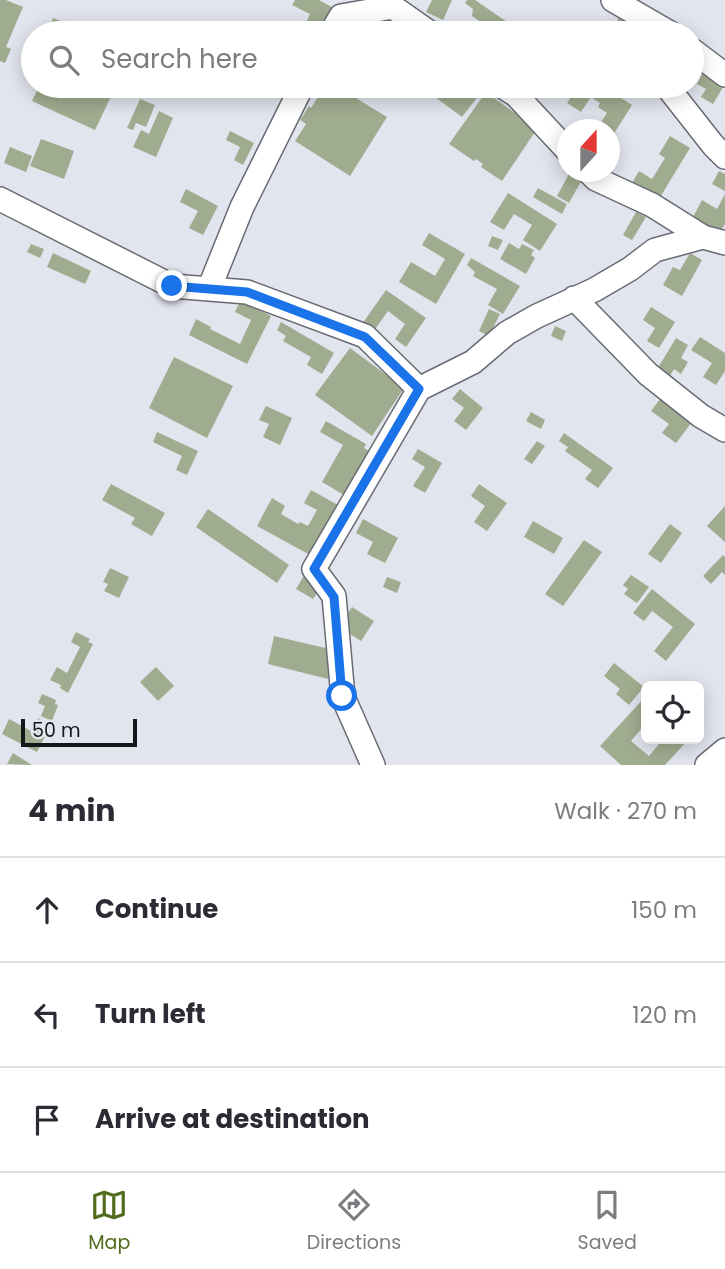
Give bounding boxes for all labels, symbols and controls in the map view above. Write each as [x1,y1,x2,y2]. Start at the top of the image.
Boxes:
search box [21,21,704,98]
icon: search [45,41,83,79]
text: Search here [101,41,258,77]
north arrow [557,119,620,182]
route end [156,270,187,301]
route start [326,680,357,711]
map controls [641,681,704,744]
button: locate [641,681,704,744]
scale bar [21,716,136,748]
text: 50 m [32,717,81,744]
text: 4 min [28,789,116,832]
text: Walk · 270 m [554,795,697,827]
icon: ahead [28,891,66,929]
text: Continue [95,891,218,927]
text: 150 m [631,894,697,926]
icon: left [28,996,66,1034]
text: Turn left [95,996,206,1032]
text: 120 m [632,999,697,1031]
icon: arrive [28,1101,66,1139]
text: Arrive at destination [95,1101,370,1137]
tab: Map [88,1186,130,1257]
tab: Directions [307,1186,401,1257]
tab: Saved [578,1186,637,1257]

